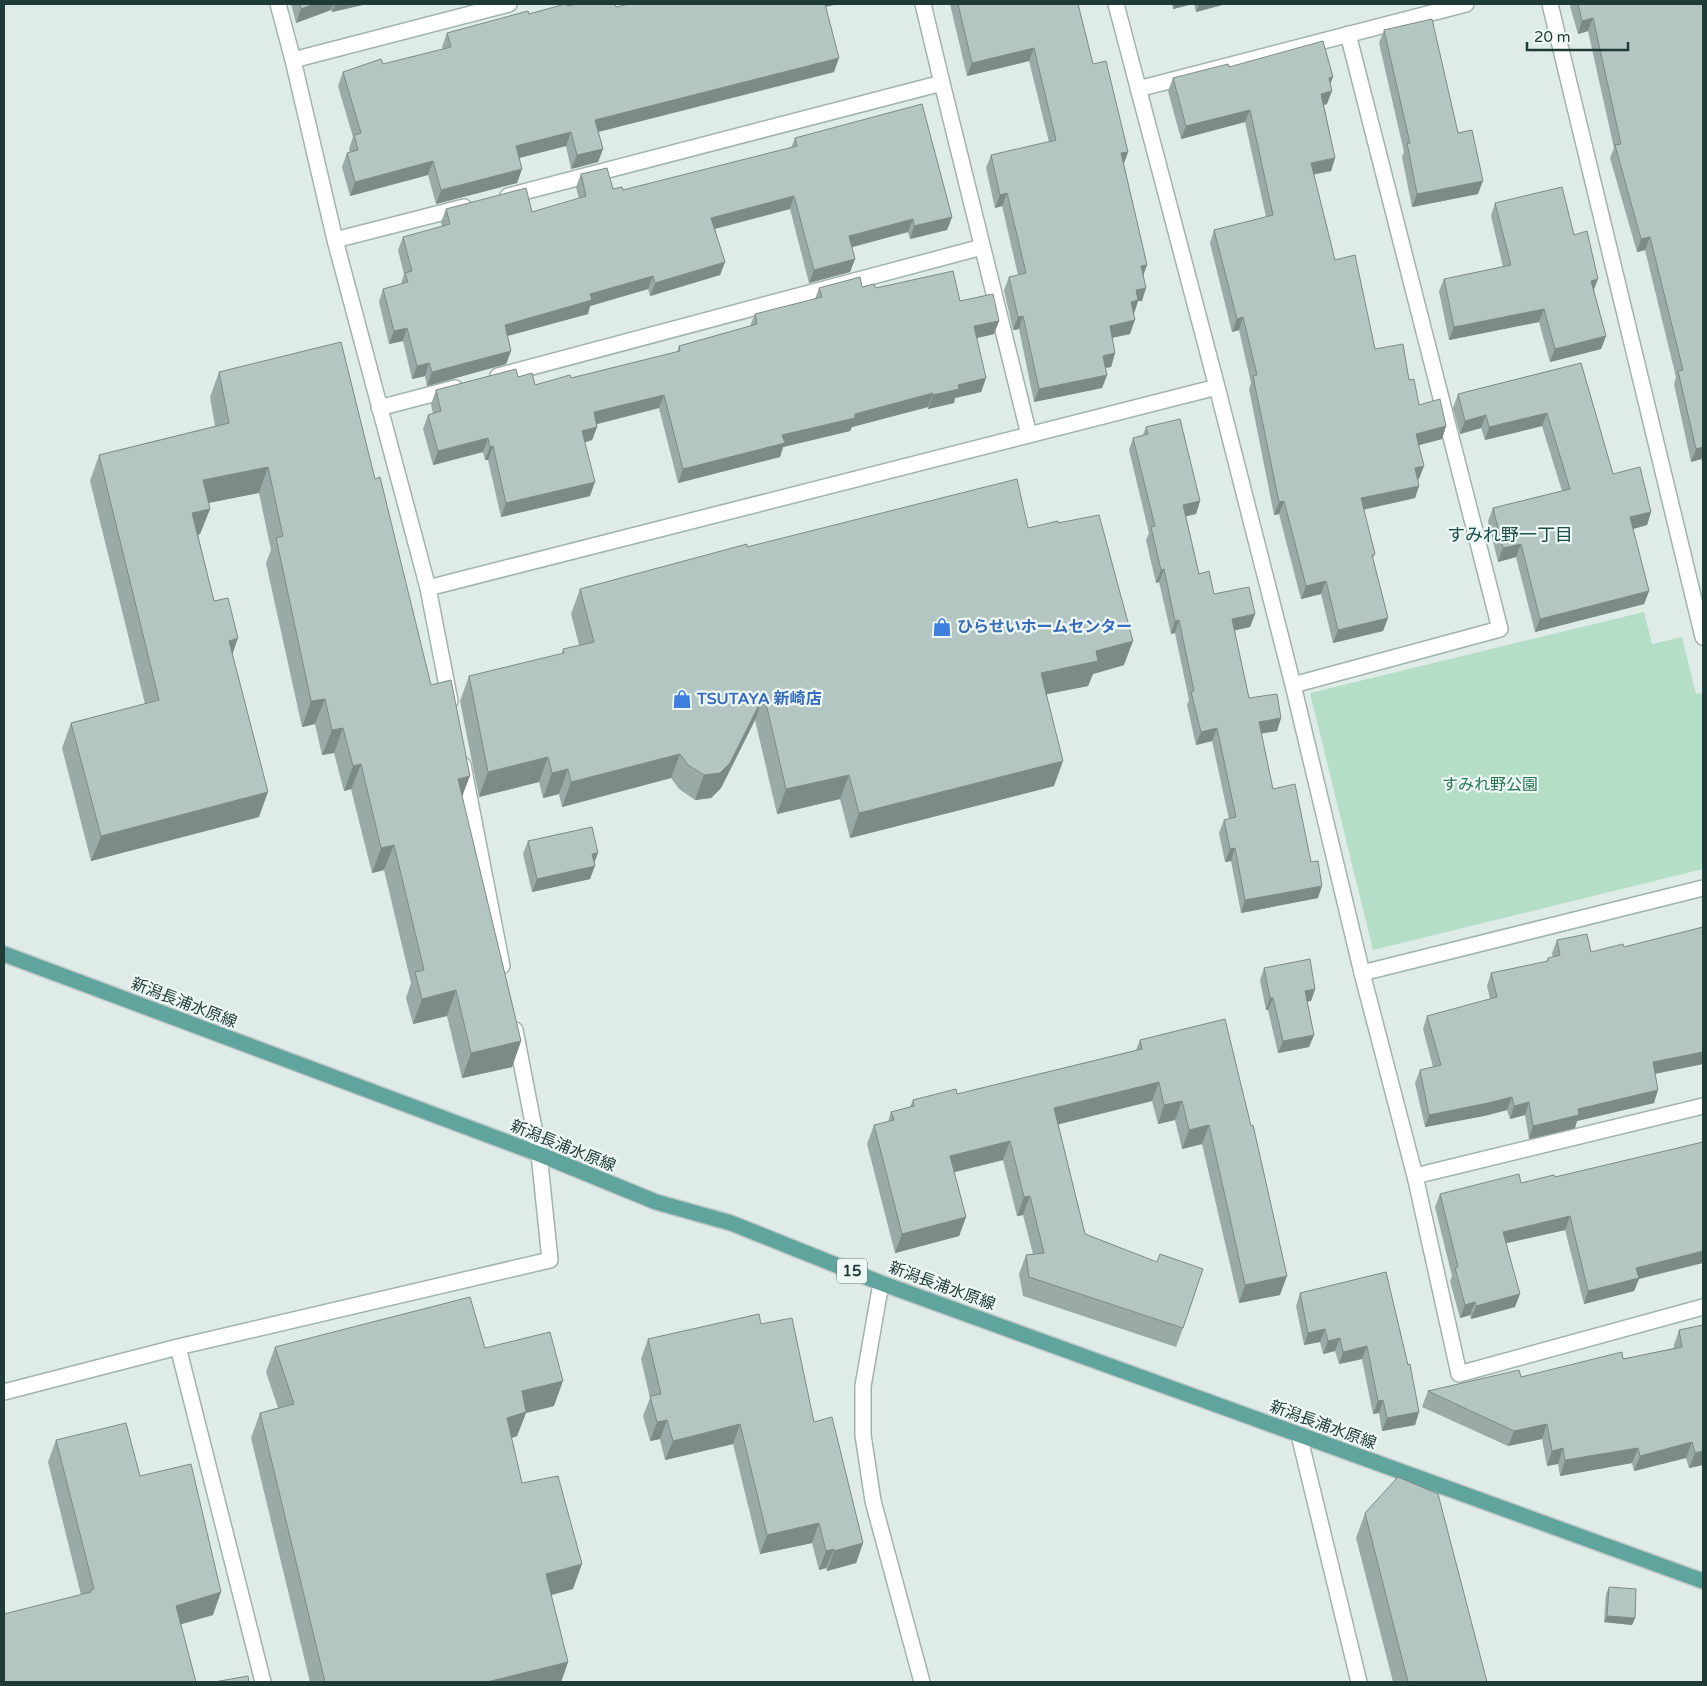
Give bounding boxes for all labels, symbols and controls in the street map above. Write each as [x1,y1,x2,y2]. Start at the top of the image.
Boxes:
scale bar [1527,20,1628,52]
text: 20 m [1534,28,1571,46]
district label: すみれ野一丁目 [1447,524,1573,546]
shop icon: ひらせいホームセンター [931,616,953,638]
place label: ひらせいホームセンター [957,617,1132,637]
shop icon: TSUTAYA 新崎店 [671,688,693,710]
place label: TSUTAYA 新崎店 [696,689,822,709]
park label: すみれ野公園 [1442,775,1538,795]
street label: 新潟長浦水原線 [128,974,240,1032]
street label: 新潟長浦水原線 [507,1116,619,1176]
street label: 新潟長浦水原線 [886,1257,998,1315]
road number: 15 [837,1258,867,1284]
street label: 新潟長浦水原線 [1267,1396,1379,1454]

